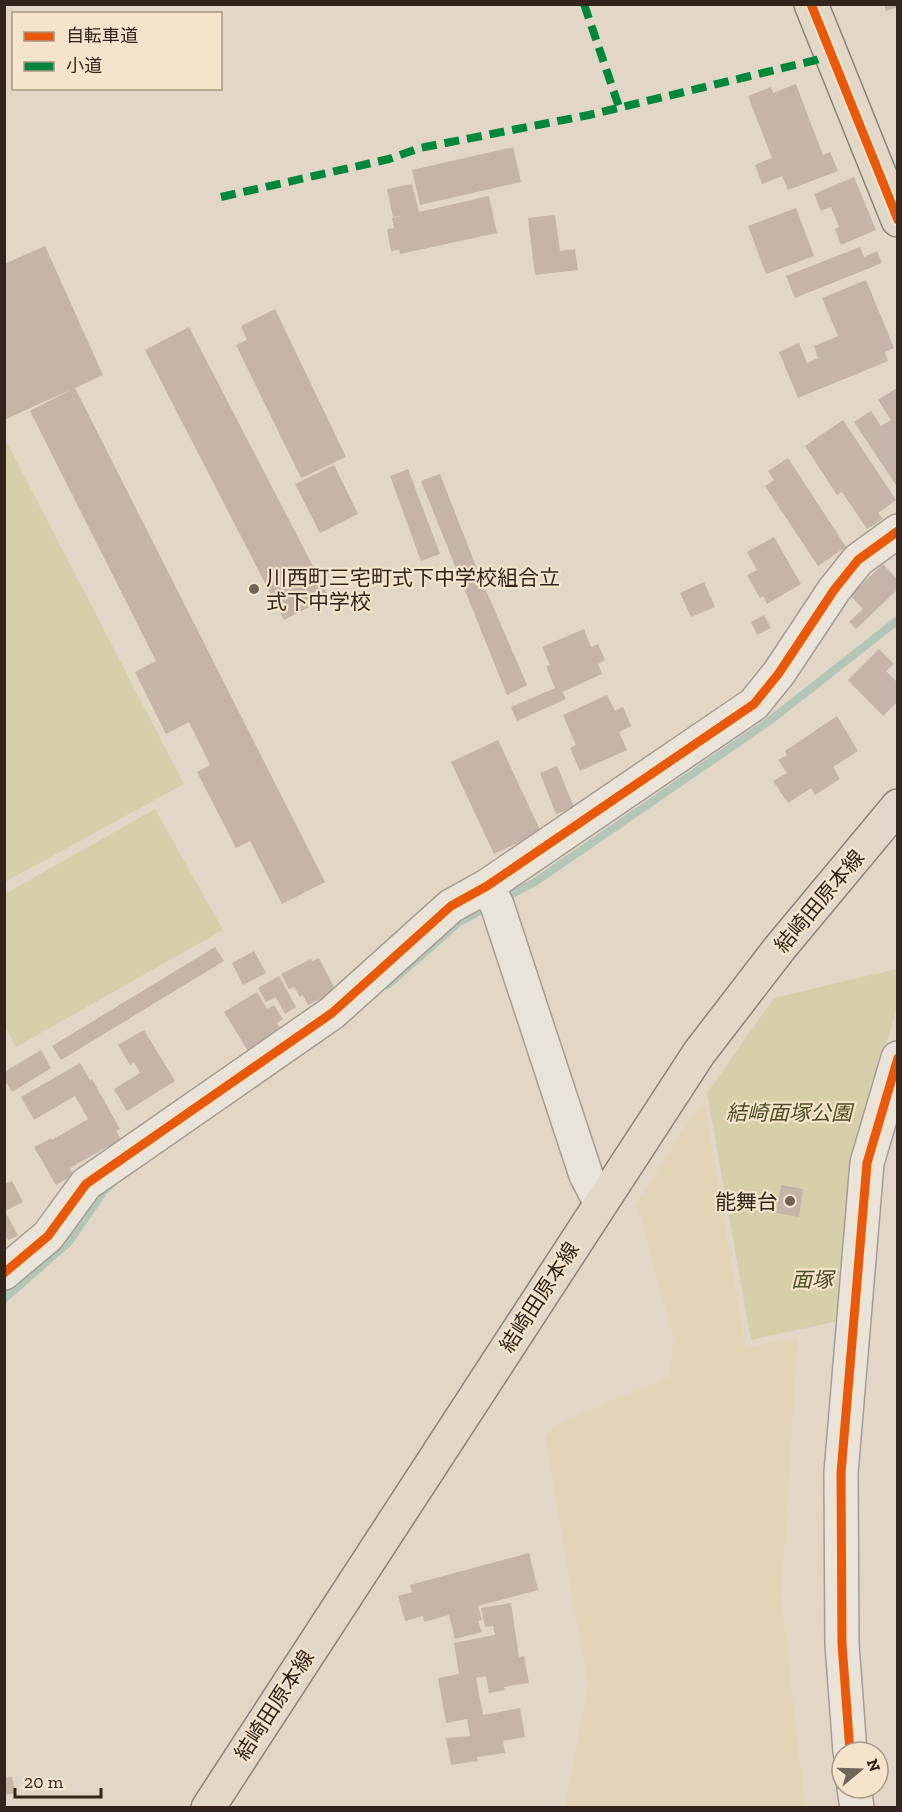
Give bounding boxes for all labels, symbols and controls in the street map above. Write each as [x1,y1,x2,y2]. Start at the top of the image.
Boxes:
legend [12,12,222,90]
text: 自転車道 [66,25,138,47]
text: 小道 [66,55,102,77]
place label: 川西町三宅町式下中学校組合立 式下中学校 [266,565,560,614]
marker: 川西町三宅町式下中学校組合立 式下中学校 [247,582,261,596]
street label: 結崎田原本線 [769,845,869,957]
park label: 結崎面塚公園 [726,1100,855,1125]
place label: 能舞台 [715,1189,778,1214]
marker: 能舞台 [783,1194,797,1208]
street label: 結崎田原本線 [494,1237,584,1357]
park label: 面塚 [791,1267,836,1292]
street label: 結崎田原本線 [229,1645,319,1765]
north arrow [830,1740,890,1800]
text: N [863,1756,885,1774]
scale bar [15,1761,100,1799]
text: 20 m [24,1771,64,1793]

